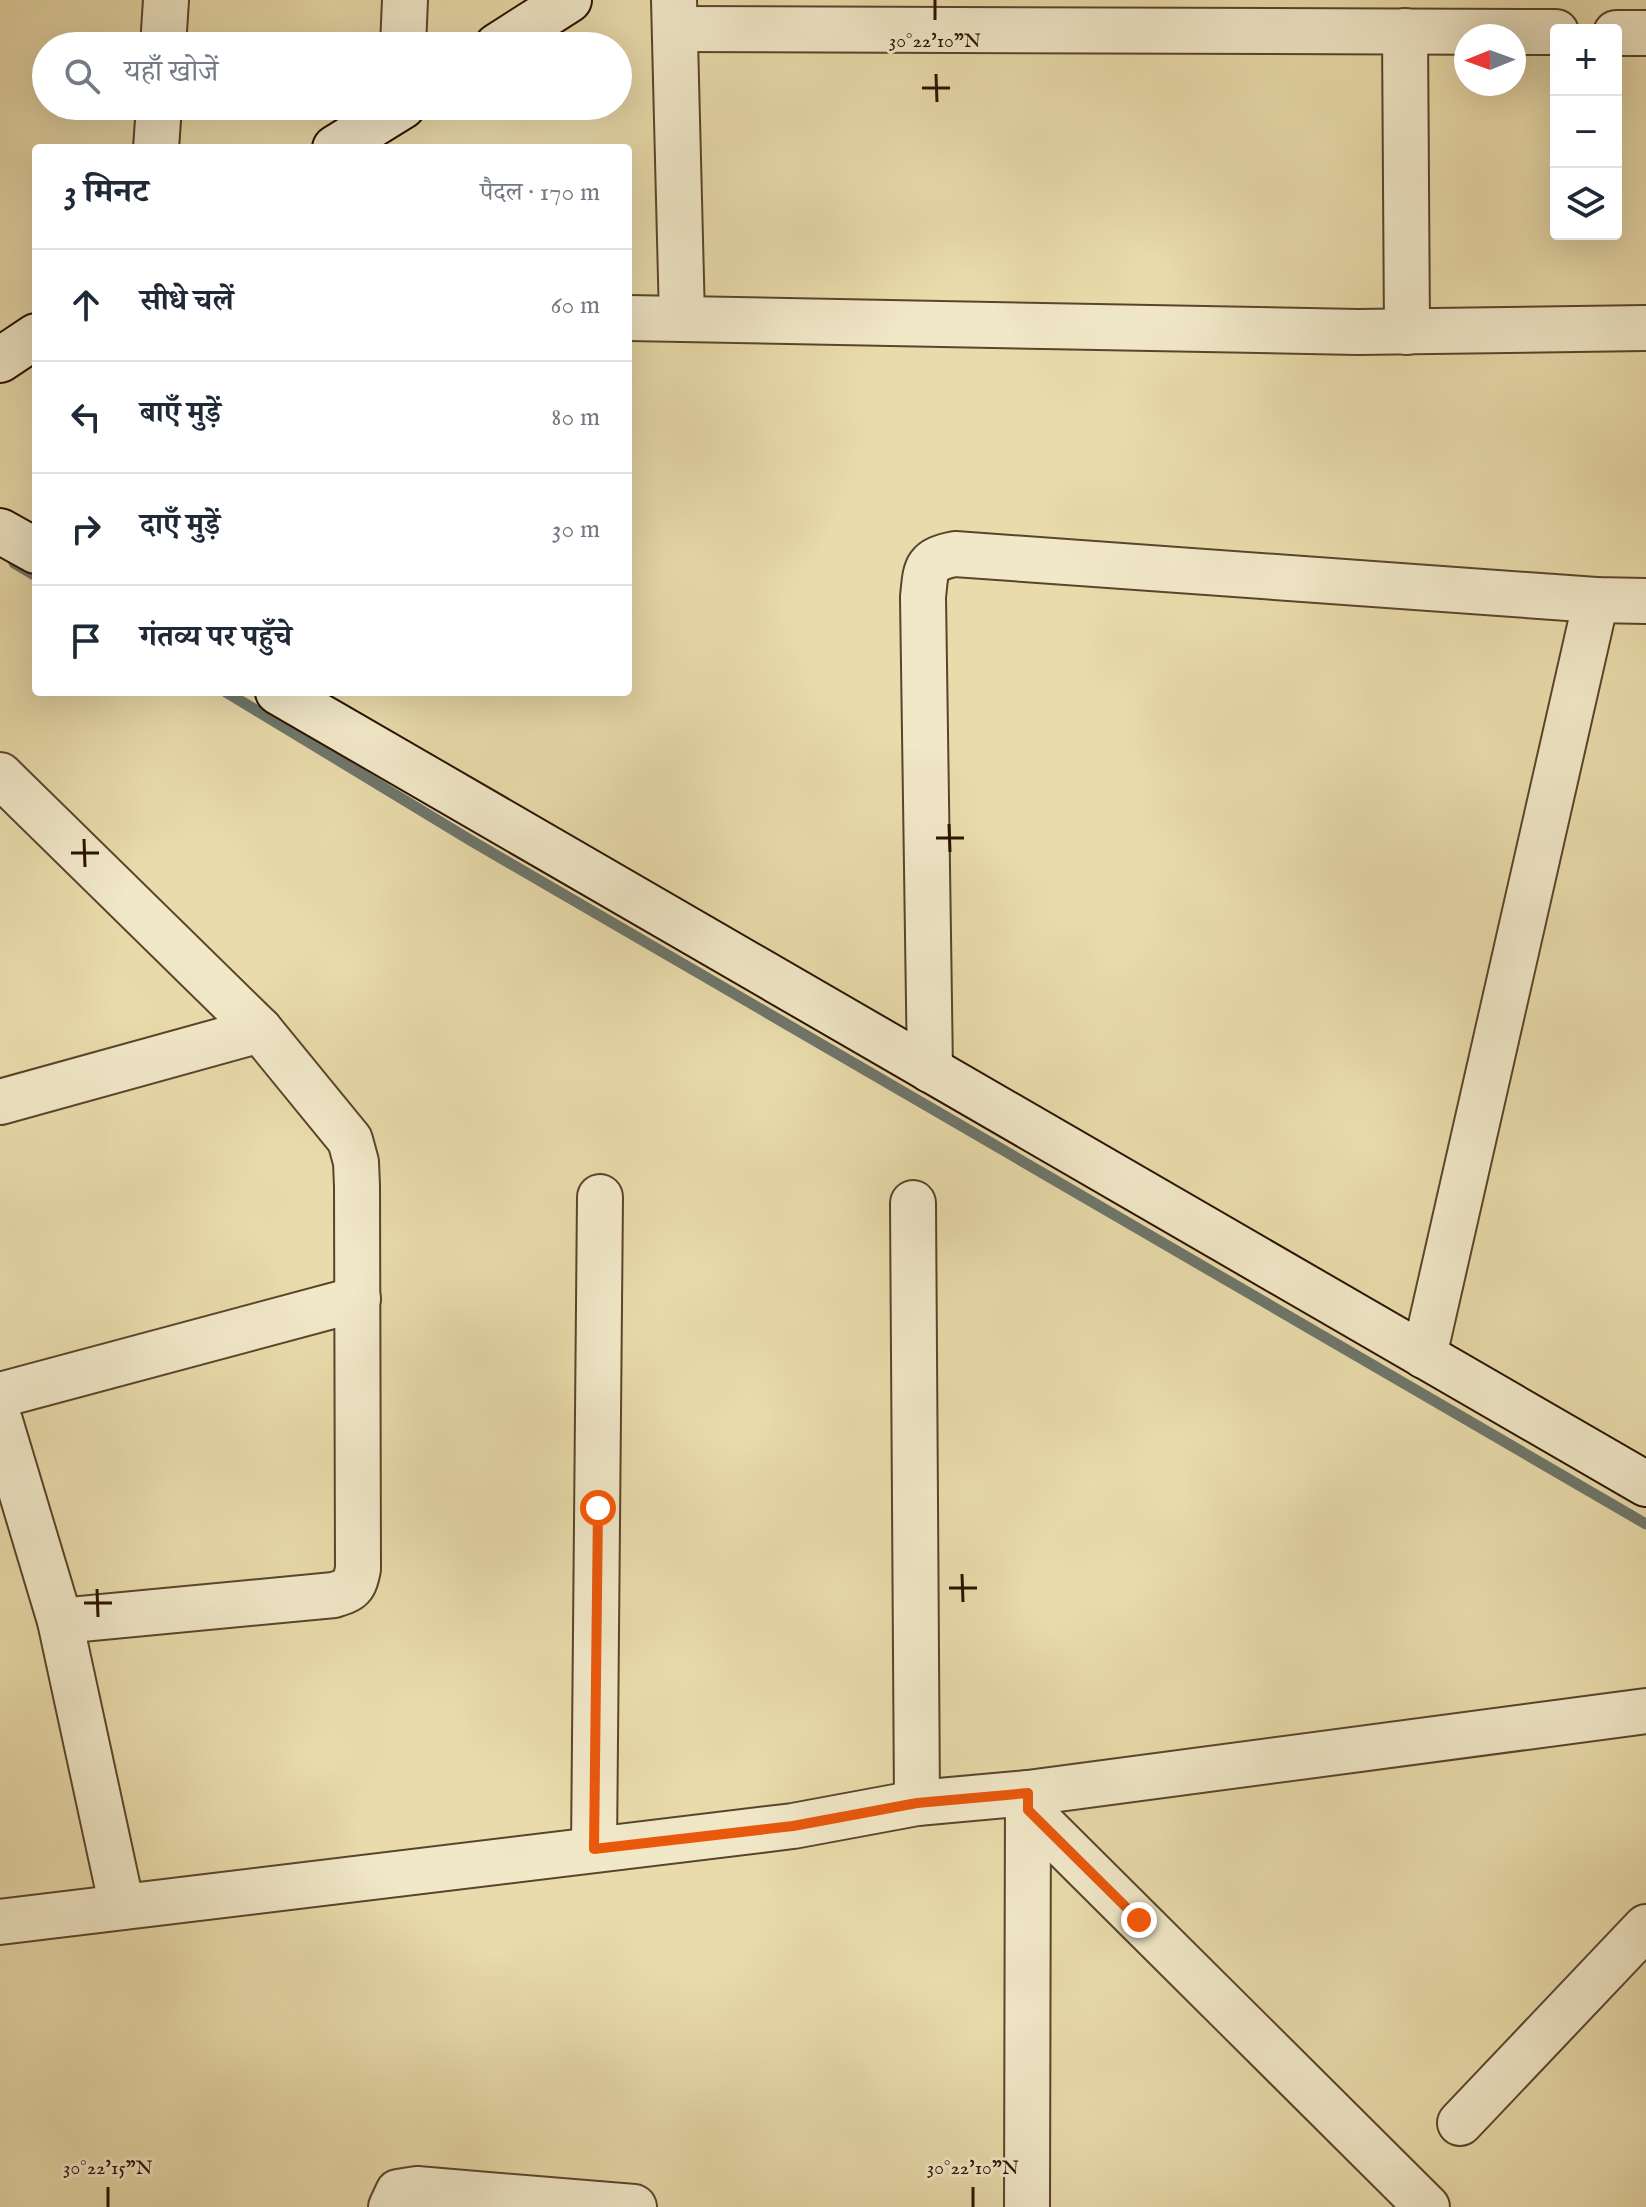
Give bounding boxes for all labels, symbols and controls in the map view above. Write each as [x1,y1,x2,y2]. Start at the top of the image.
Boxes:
north arrow [1454,24,1526,96]
map controls [1550,24,1622,240]
button: + [1550,24,1622,96]
text: 30°22'10"N [889,29,981,54]
search box [32,32,632,120]
icon: search [60,54,104,98]
text: यहाँ खोजें [124,54,218,92]
button: − [1550,96,1622,168]
button: layers [1550,168,1622,240]
text: 3 मिनट [64,171,149,214]
text: पैदल · 170 m [480,176,600,209]
icon: ahead [64,283,108,327]
text: सीधे चलें [140,283,234,321]
text: 60 m [551,289,600,322]
icon: left [64,395,108,439]
text: बाएँ मुड़ें [140,395,221,433]
text: 80 m [551,401,600,434]
icon: right [64,507,108,551]
text: दाएँ मुड़ें [140,507,220,545]
text: 30 m [552,513,600,546]
icon: arrive [64,619,108,663]
text: गंतव्य पर पहुँचे [140,619,292,657]
route start [580,1490,616,1526]
route end [1121,1902,1157,1938]
text: 30°22'15"N [63,2156,153,2181]
text: 30°22'10"N [927,2156,1019,2181]

